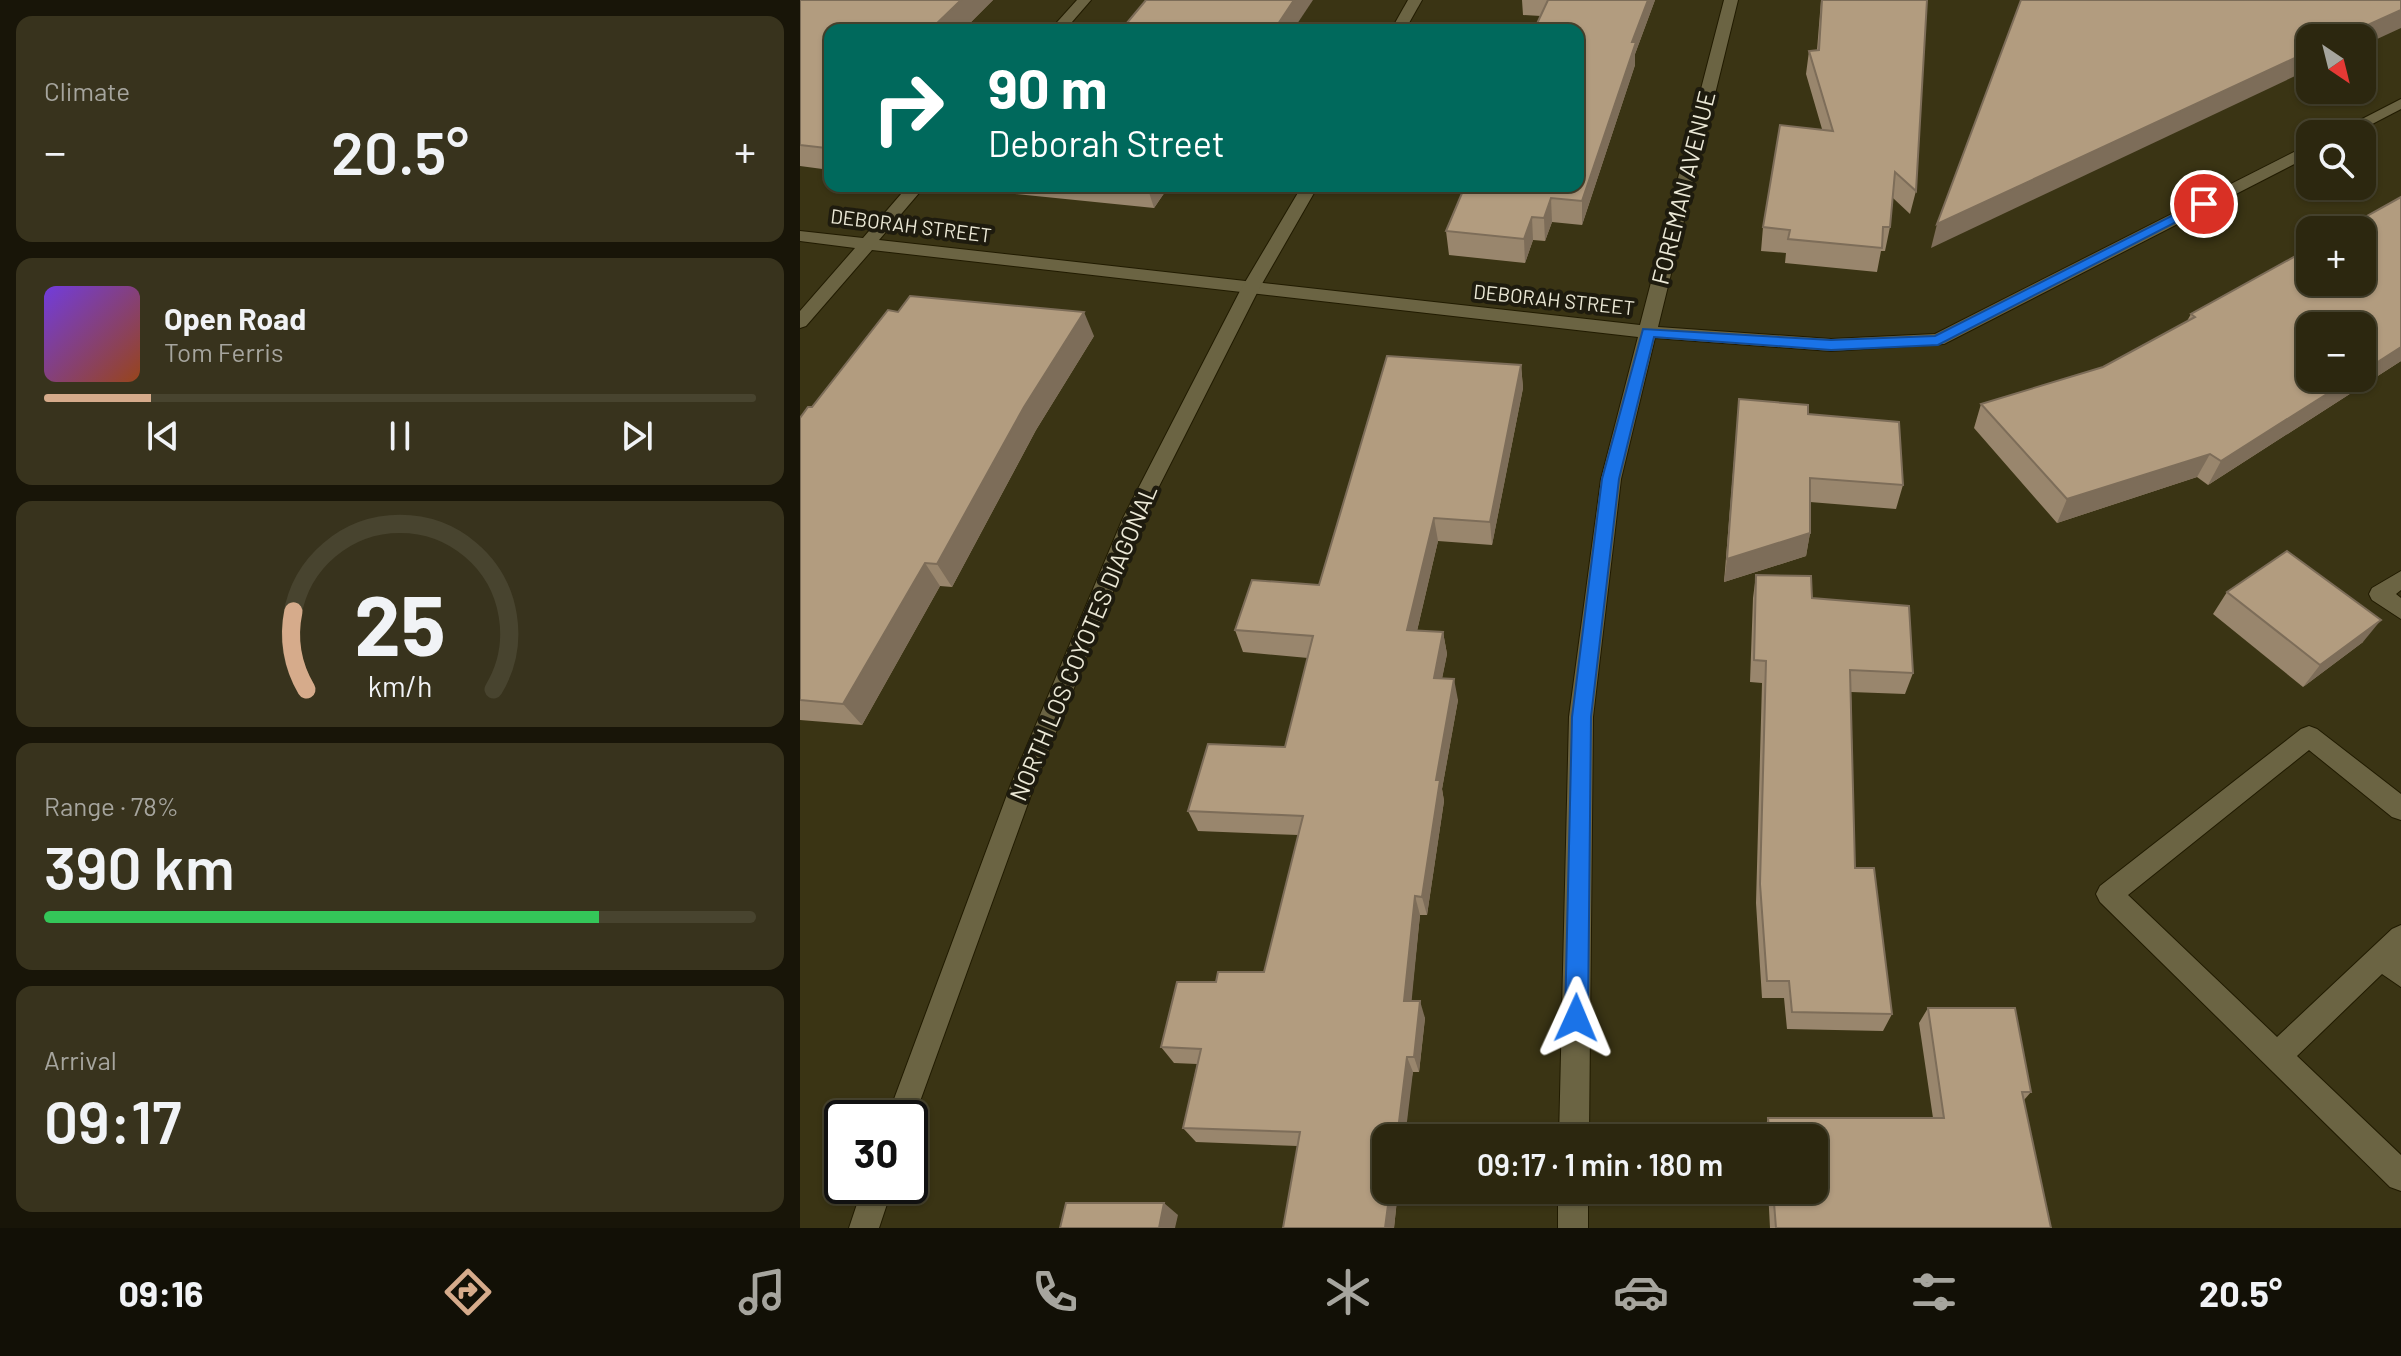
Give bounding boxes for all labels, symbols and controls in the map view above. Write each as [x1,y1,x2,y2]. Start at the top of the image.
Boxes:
north arrow [2296,24,2376,104]
map controls [2296,24,2376,392]
text: 90 m [988,53,1108,120]
icon: right [856,56,960,160]
text: Climate [44,75,130,106]
street label: FOREMAN AVENUE [1644,88,1721,287]
text: 20.5° [331,115,469,187]
button: search [2296,120,2376,200]
text: Deborah Street [988,121,1225,164]
text: − [44,124,66,177]
text: + [734,124,756,177]
pin [2170,170,2238,238]
icon: arrive [2182,182,2226,226]
street label: DEBORAH STREET [829,203,993,247]
button: + [2296,216,2376,296]
street label: DEBORAH STREET [1472,279,1636,319]
text: Open Road [164,300,306,336]
button: − [2296,312,2376,392]
text: Tom Ferris [164,336,284,367]
icon: previous [141,414,185,458]
icon: pause [378,414,422,458]
icon: next [615,414,659,458]
street label: NORTH LOS COYOTES DIAGONAL [1003,480,1163,805]
text: 25 [354,573,446,673]
text: km/h [368,668,432,703]
text: Range · 78% [44,790,179,821]
text: 390 km [44,830,235,902]
position arrow [1534,976,1618,1060]
text: Arrival [44,1044,117,1075]
text: 09:17 [44,1084,181,1156]
speed limit sign: 30 [824,1100,928,1204]
text: 09:17 · 1 min · 180 m [1477,1146,1723,1182]
icon: directions [440,1264,496,1320]
icon: music [734,1264,790,1320]
icon: phone [1027,1264,1083,1320]
icon: climate [1320,1264,1376,1320]
icon: car [1613,1264,1669,1320]
icon: filters [1906,1264,1962,1320]
text: 09:16 [119,1271,203,1314]
text: 20.5° [2199,1271,2282,1314]

